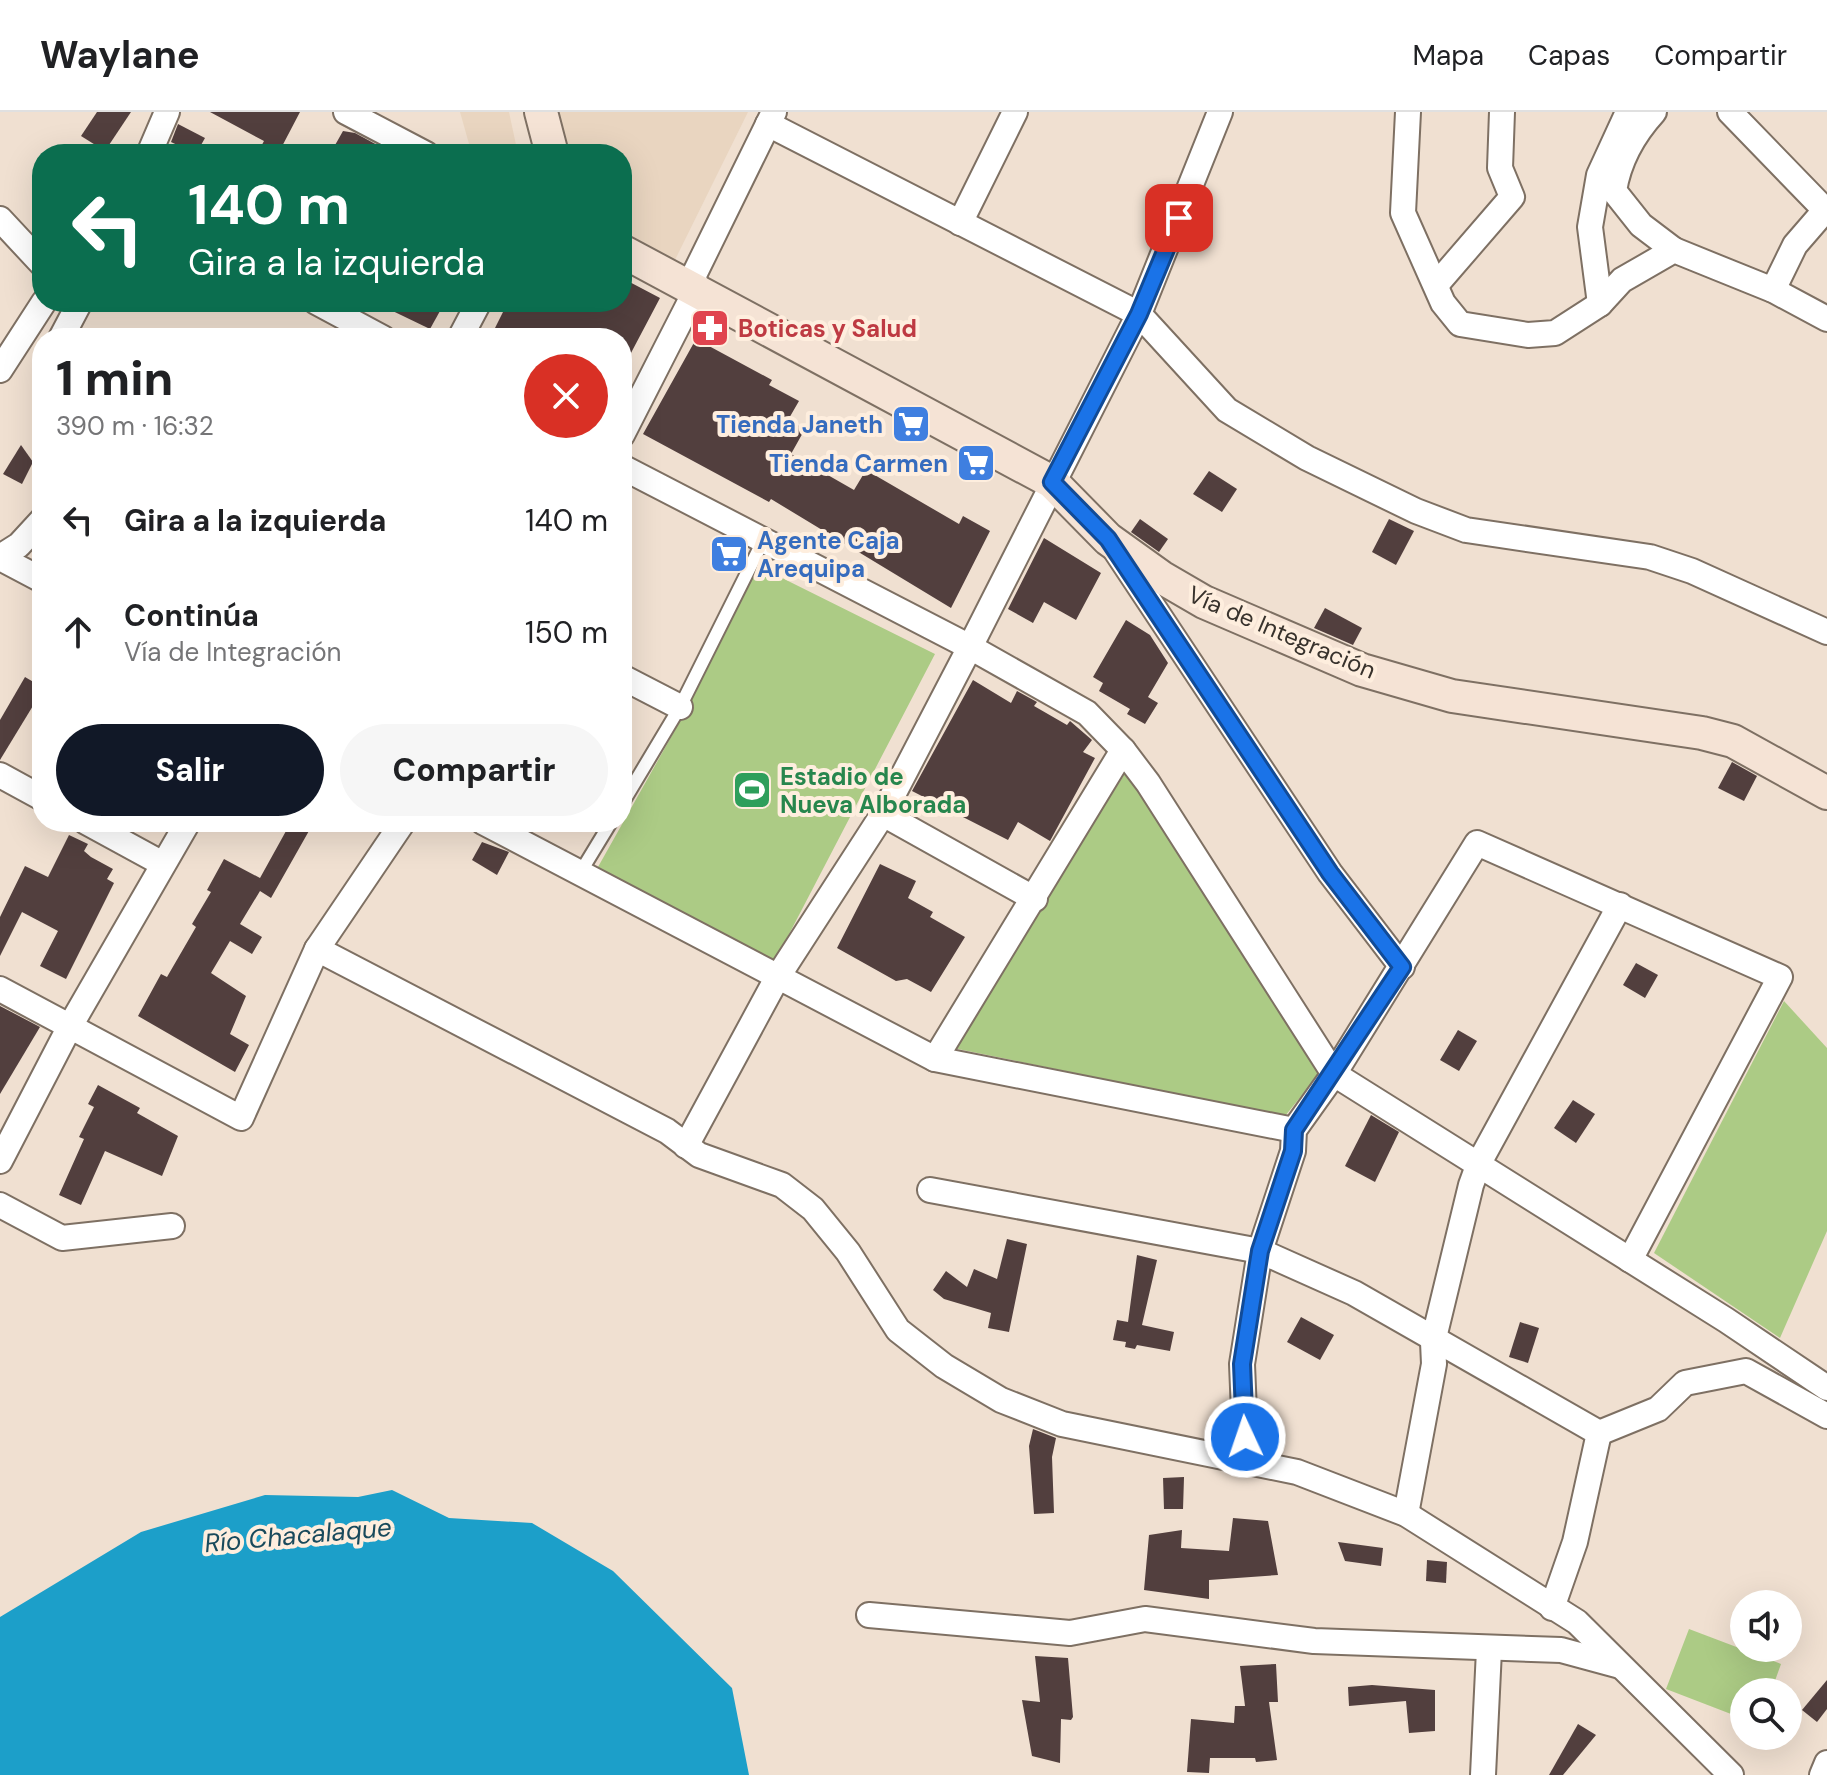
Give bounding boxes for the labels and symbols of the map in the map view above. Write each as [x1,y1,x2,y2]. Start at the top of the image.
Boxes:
pin [1145,184,1213,252]
pharmacy icon: Boticas y Salud [689,307,731,349]
place label: Boticas y Salud [738,313,917,344]
supermarket icon: Tienda Janeth [890,403,932,445]
place label: Tienda Janeth [716,409,883,440]
supermarket icon: Tienda Carmen [955,442,997,484]
place label: Tienda Carmen [769,448,948,479]
place label: Agente Caja Arequipa [757,525,900,584]
supermarket icon: Agente Caja Arequipa [708,533,750,575]
street label: Vía de Integración [1184,579,1380,685]
place label: Estadio de Nueva Alborada [780,761,966,820]
sports icon: Estadio de Nueva Alborada [731,769,773,811]
position arrow [1203,1395,1287,1479]
water label: Río Chacalaque [203,1510,393,1560]

